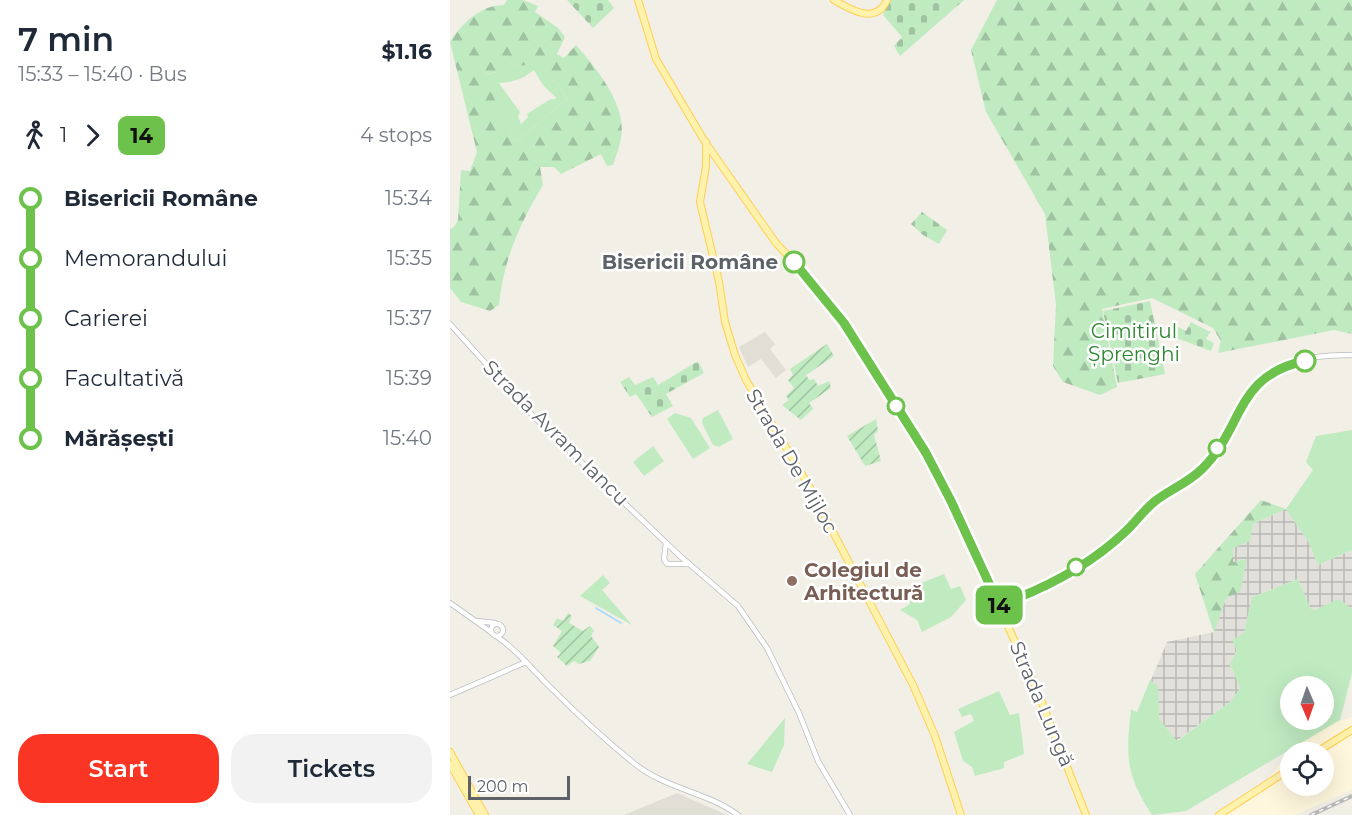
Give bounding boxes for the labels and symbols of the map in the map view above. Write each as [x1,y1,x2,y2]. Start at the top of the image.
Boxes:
place label: Bisericii Române [602,250,778,274]
marker: Bisericii Române [783,251,805,273]
park label: Cimitirul Șprenghi [1088,319,1180,367]
unlabelled marker [1294,350,1316,372]
street label: Strada Avram Iancu [478,355,634,511]
street label: Strada De Mijloc [741,384,843,538]
unlabelled marker [887,397,905,415]
unlabelled marker [1208,439,1226,457]
place label: Colegiul de Arhitectură [803,558,923,605]
unlabelled marker [1067,558,1085,576]
marker: Colegiul de Arhitectură [785,574,799,588]
line badge: 14 [972,586,1026,624]
street label: Strada Lungă [1005,638,1079,770]
north arrow [1280,676,1334,730]
scale bar [468,773,570,800]

